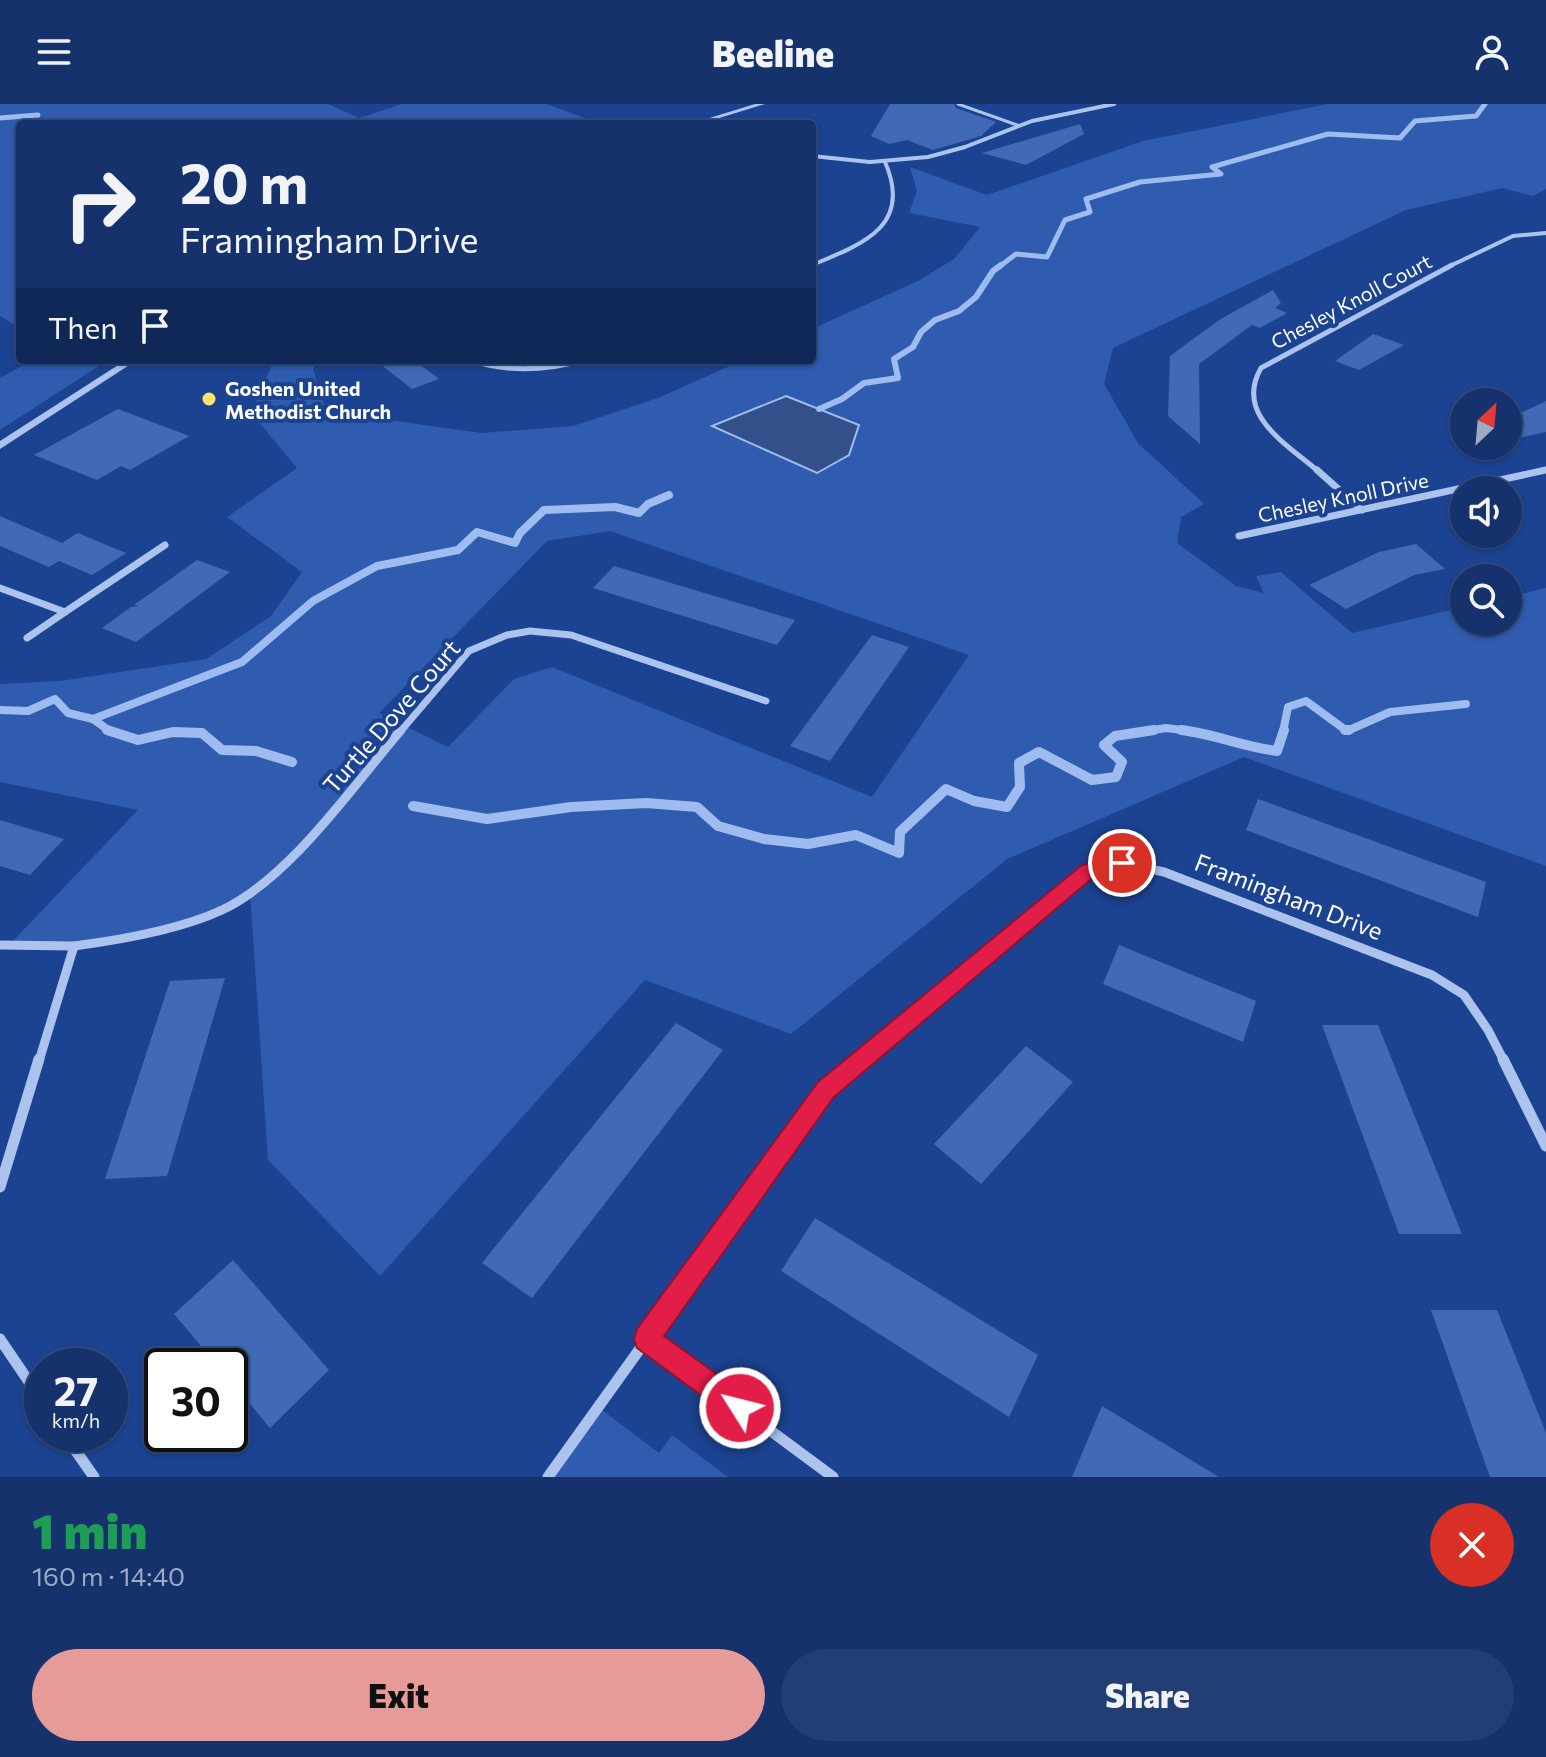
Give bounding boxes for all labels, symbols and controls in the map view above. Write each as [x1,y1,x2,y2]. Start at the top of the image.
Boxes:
icon: menu [32,30,76,74]
text: Beeline [712,30,834,74]
icon: person [1470,30,1514,74]
text: 20 m [180,147,308,216]
icon: right [48,152,152,256]
text: Framingham Drive [180,216,479,260]
street label: Chesley Knoll Court [1267,249,1435,353]
icon: arrive [133,304,177,348]
text: Then [48,308,117,345]
place label: Goshen United Methodist Church [225,376,391,423]
north arrow [1450,388,1522,460]
map controls [1450,388,1522,636]
marker: Goshen United Methodist Church [200,390,218,408]
street label: Chesley Knoll Drive [1256,467,1430,527]
button: sound [1450,476,1522,548]
button: search [1450,564,1522,636]
street label: Turtle Dove Court [316,633,466,799]
pin [1088,829,1156,897]
icon: arrive [1100,841,1144,885]
street label: Framingham Drive [1191,847,1387,945]
speed limit sign: 30 [144,1348,248,1452]
text: 27 [54,1365,98,1414]
position arrow [698,1366,782,1450]
text: km/h [52,1408,100,1432]
text: 1 min [32,1500,147,1559]
button: close [1430,1503,1514,1587]
text: 160 m · 14:40 [32,1560,185,1591]
button: Exit [32,1649,765,1741]
button: Share [781,1649,1514,1741]

